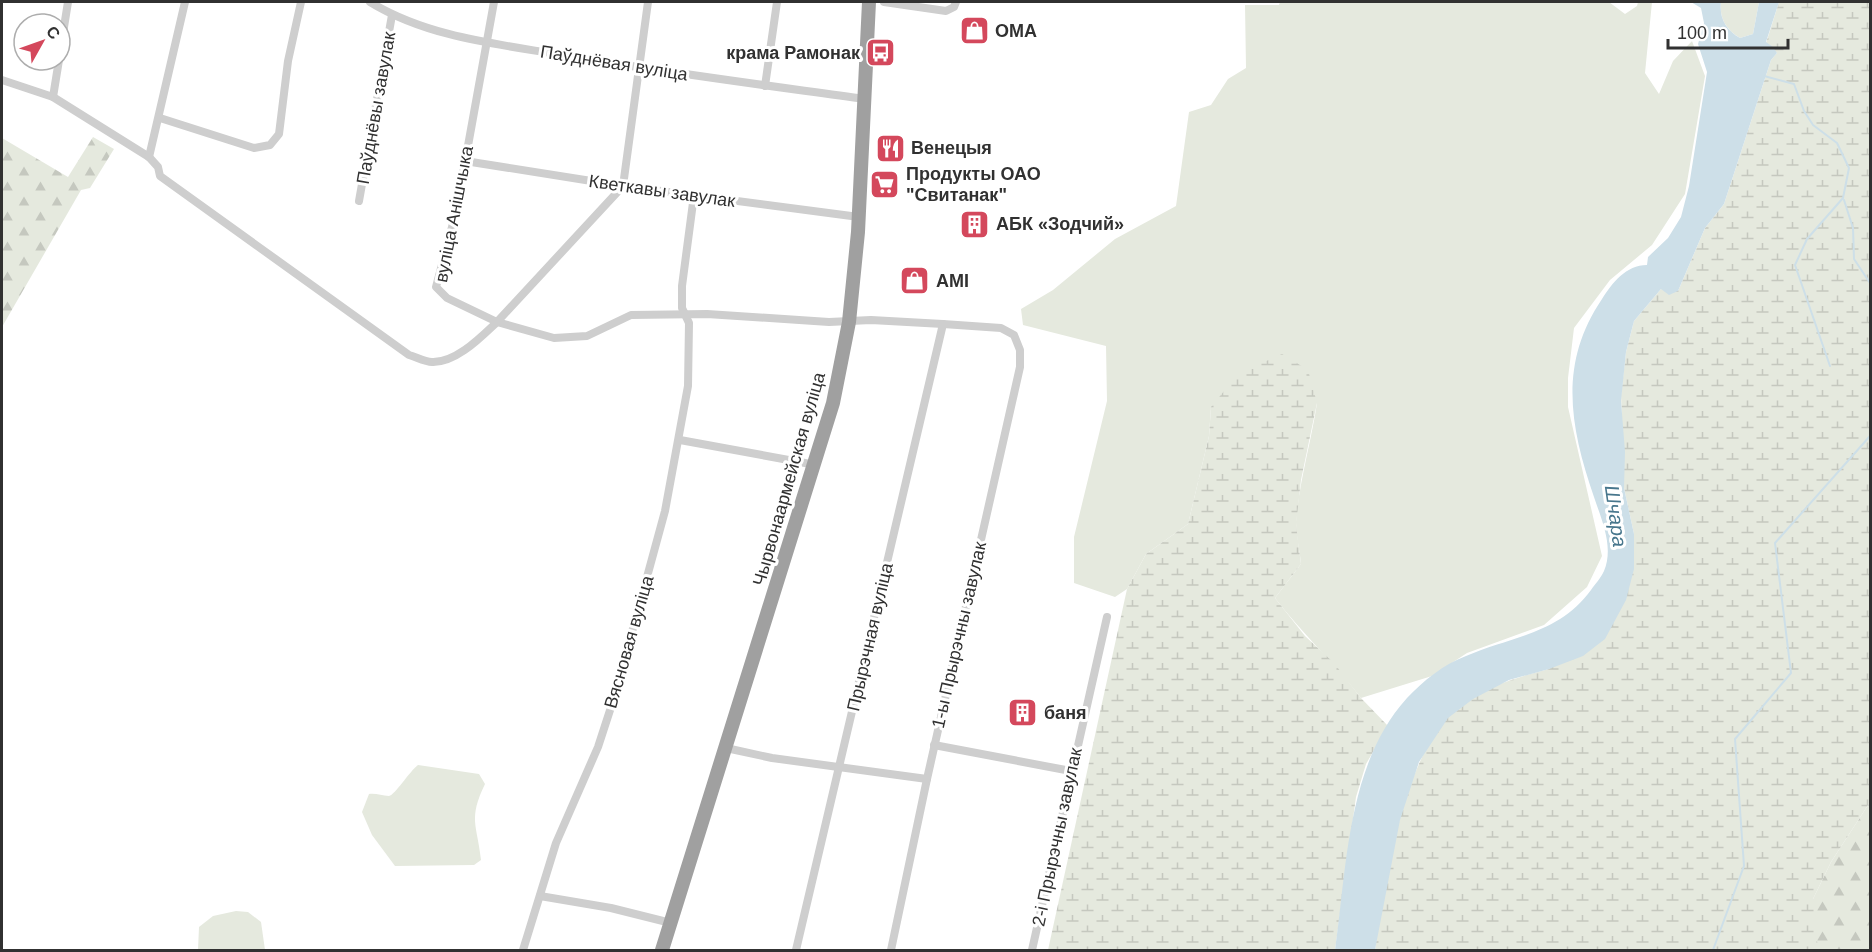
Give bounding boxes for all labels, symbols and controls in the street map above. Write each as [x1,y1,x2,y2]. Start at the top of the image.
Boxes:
north arrow [12,12,72,72]
scale bar [1668,12,1788,50]
shop icon: ОМА [958,15,990,47]
place label: ОМА [995,21,1037,41]
text: С [43,23,64,43]
text: 100 m [1677,23,1727,43]
street label: Паўднёвы завулак [353,30,399,186]
bus stop icon: крама Рамонак [865,37,897,69]
street label: Паўднёвая вуліца [539,41,690,85]
place label: крама Рамонак [726,43,861,63]
restaurant icon: Венецыя [874,132,906,164]
place label: Венецыя [911,138,992,158]
street label: вуліца Анішчыка [431,143,477,284]
place label: Продукты ОАО "Свитанак" [906,164,1041,205]
supermarket icon: Продукты ОАО "Свитанак" [869,168,901,200]
street label: Кветкавы завулак [587,171,737,211]
building icon: АБК «Зодчий» [959,208,991,240]
place label: АБК «Зодчий» [996,214,1124,234]
shop icon: AMI [899,265,931,297]
place label: AMI [936,271,969,291]
street label: Чырвонаармейская вуліца [749,369,829,588]
water label: Шчара [1601,484,1631,548]
street label: 1-ы Прырэчны завулак [928,540,990,730]
street label: Прырэчная вуліца [843,560,897,713]
street label: Вясновая вуліца [600,572,658,711]
building icon: баня [1007,697,1039,729]
place label: баня [1044,703,1087,723]
street label: 2-і Прырэчны завулак [1028,746,1086,928]

